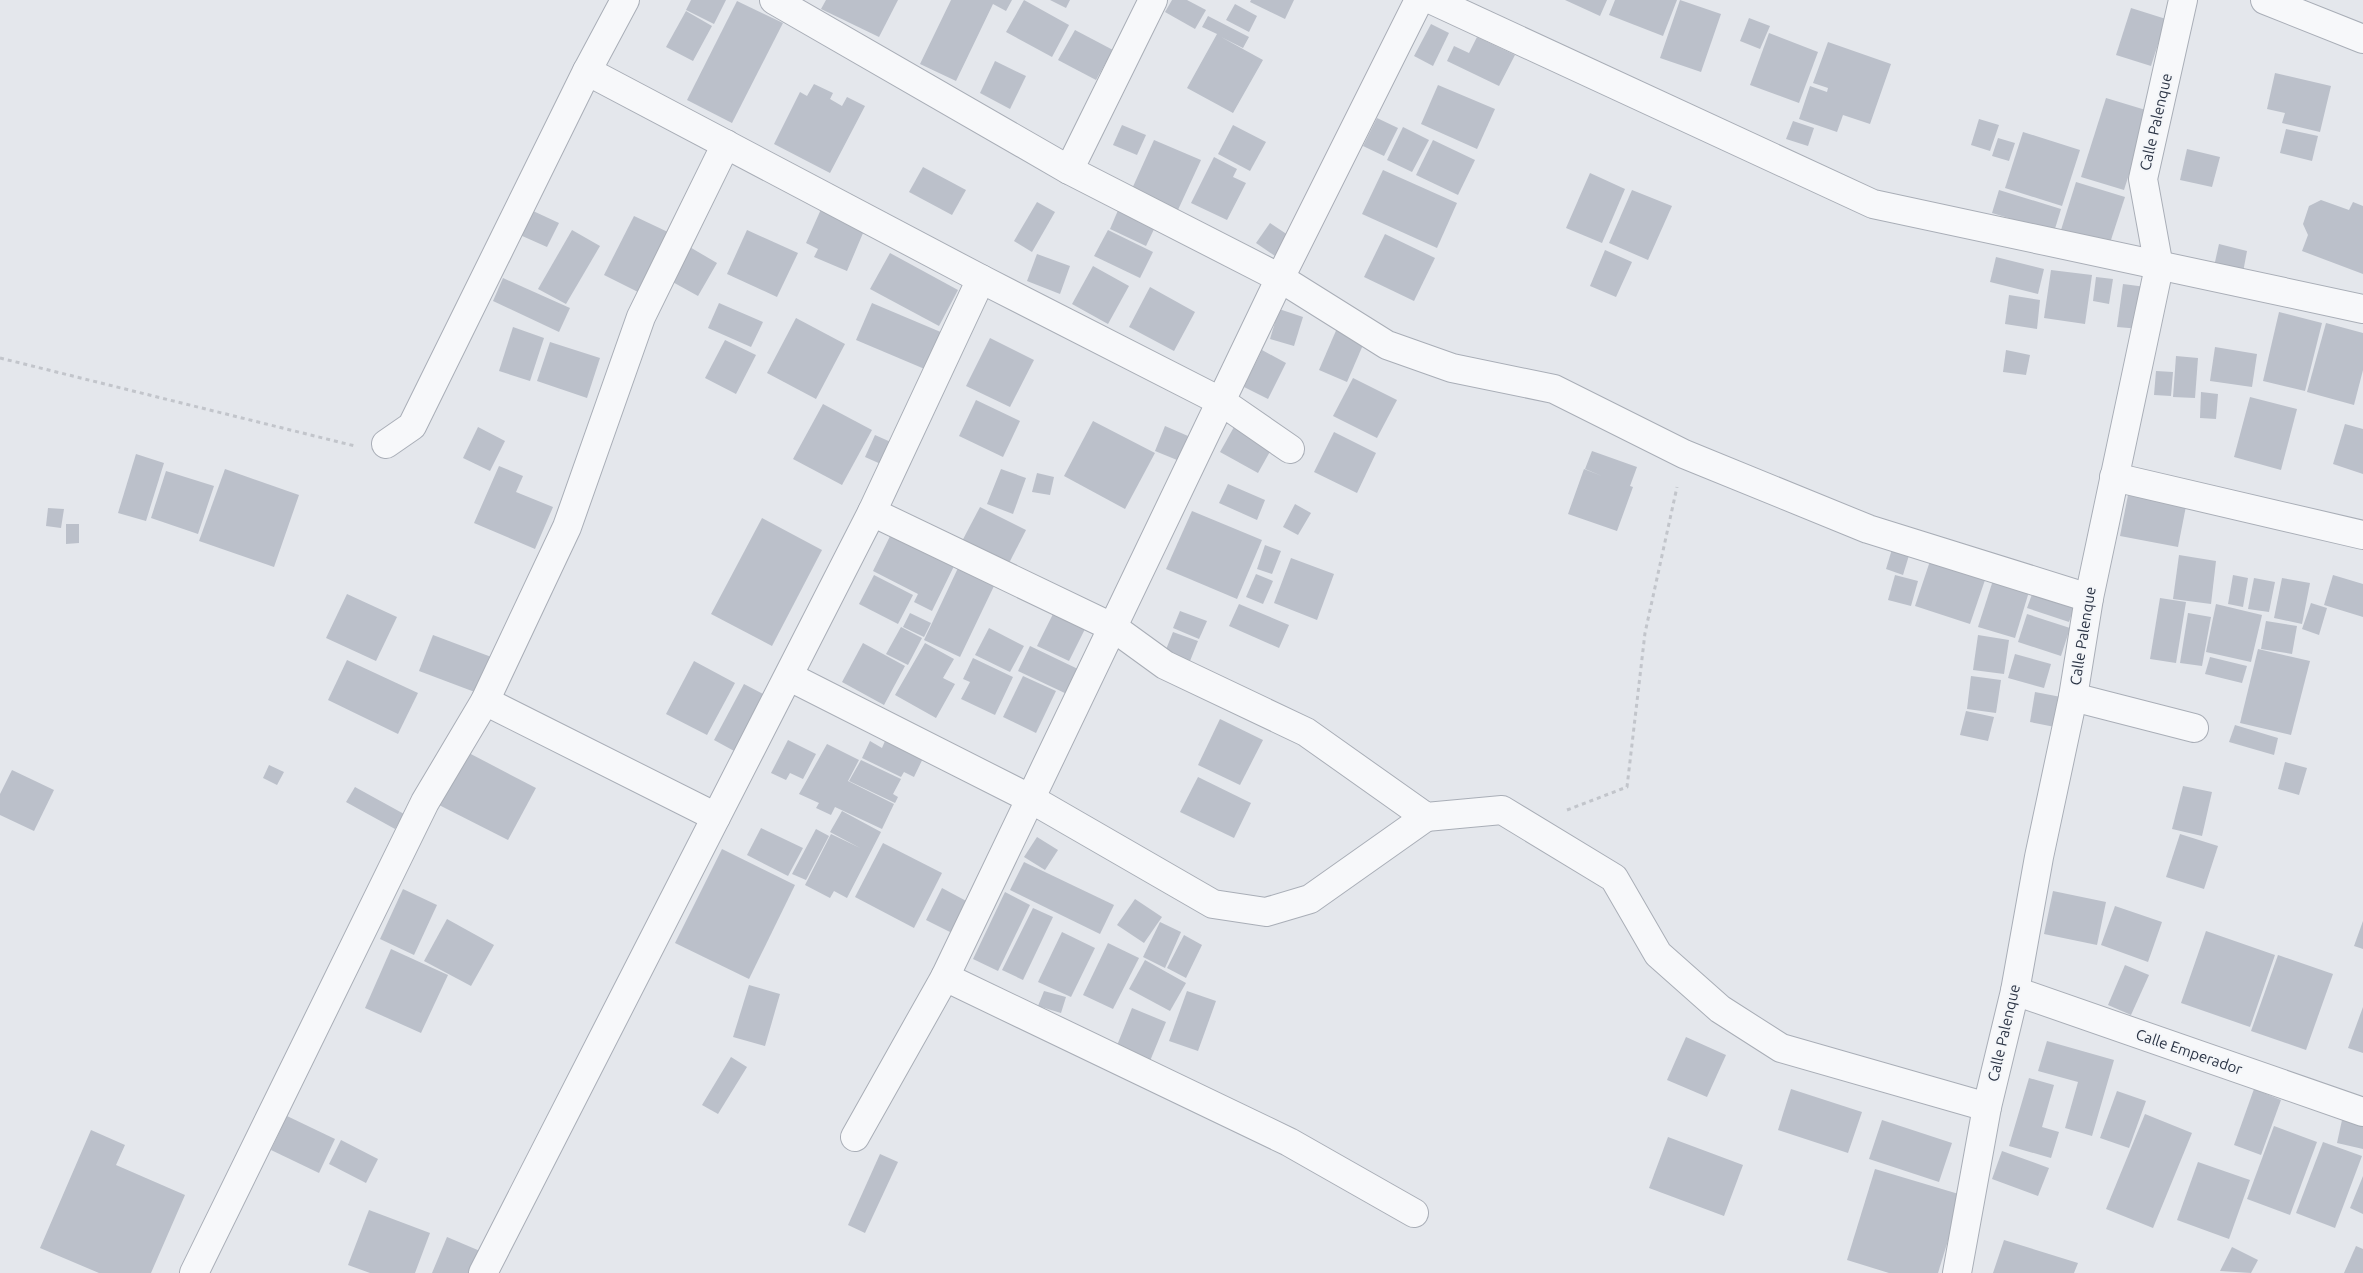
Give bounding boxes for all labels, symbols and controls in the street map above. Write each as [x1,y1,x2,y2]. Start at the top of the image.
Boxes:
street label: Calle Palenque [2136,72,2175,172]
street label: Calle Palenque [2066,585,2099,686]
street label: Calle Palenque [1984,983,2023,1083]
street label: Calle Emperador [2134,1025,2245,1078]

